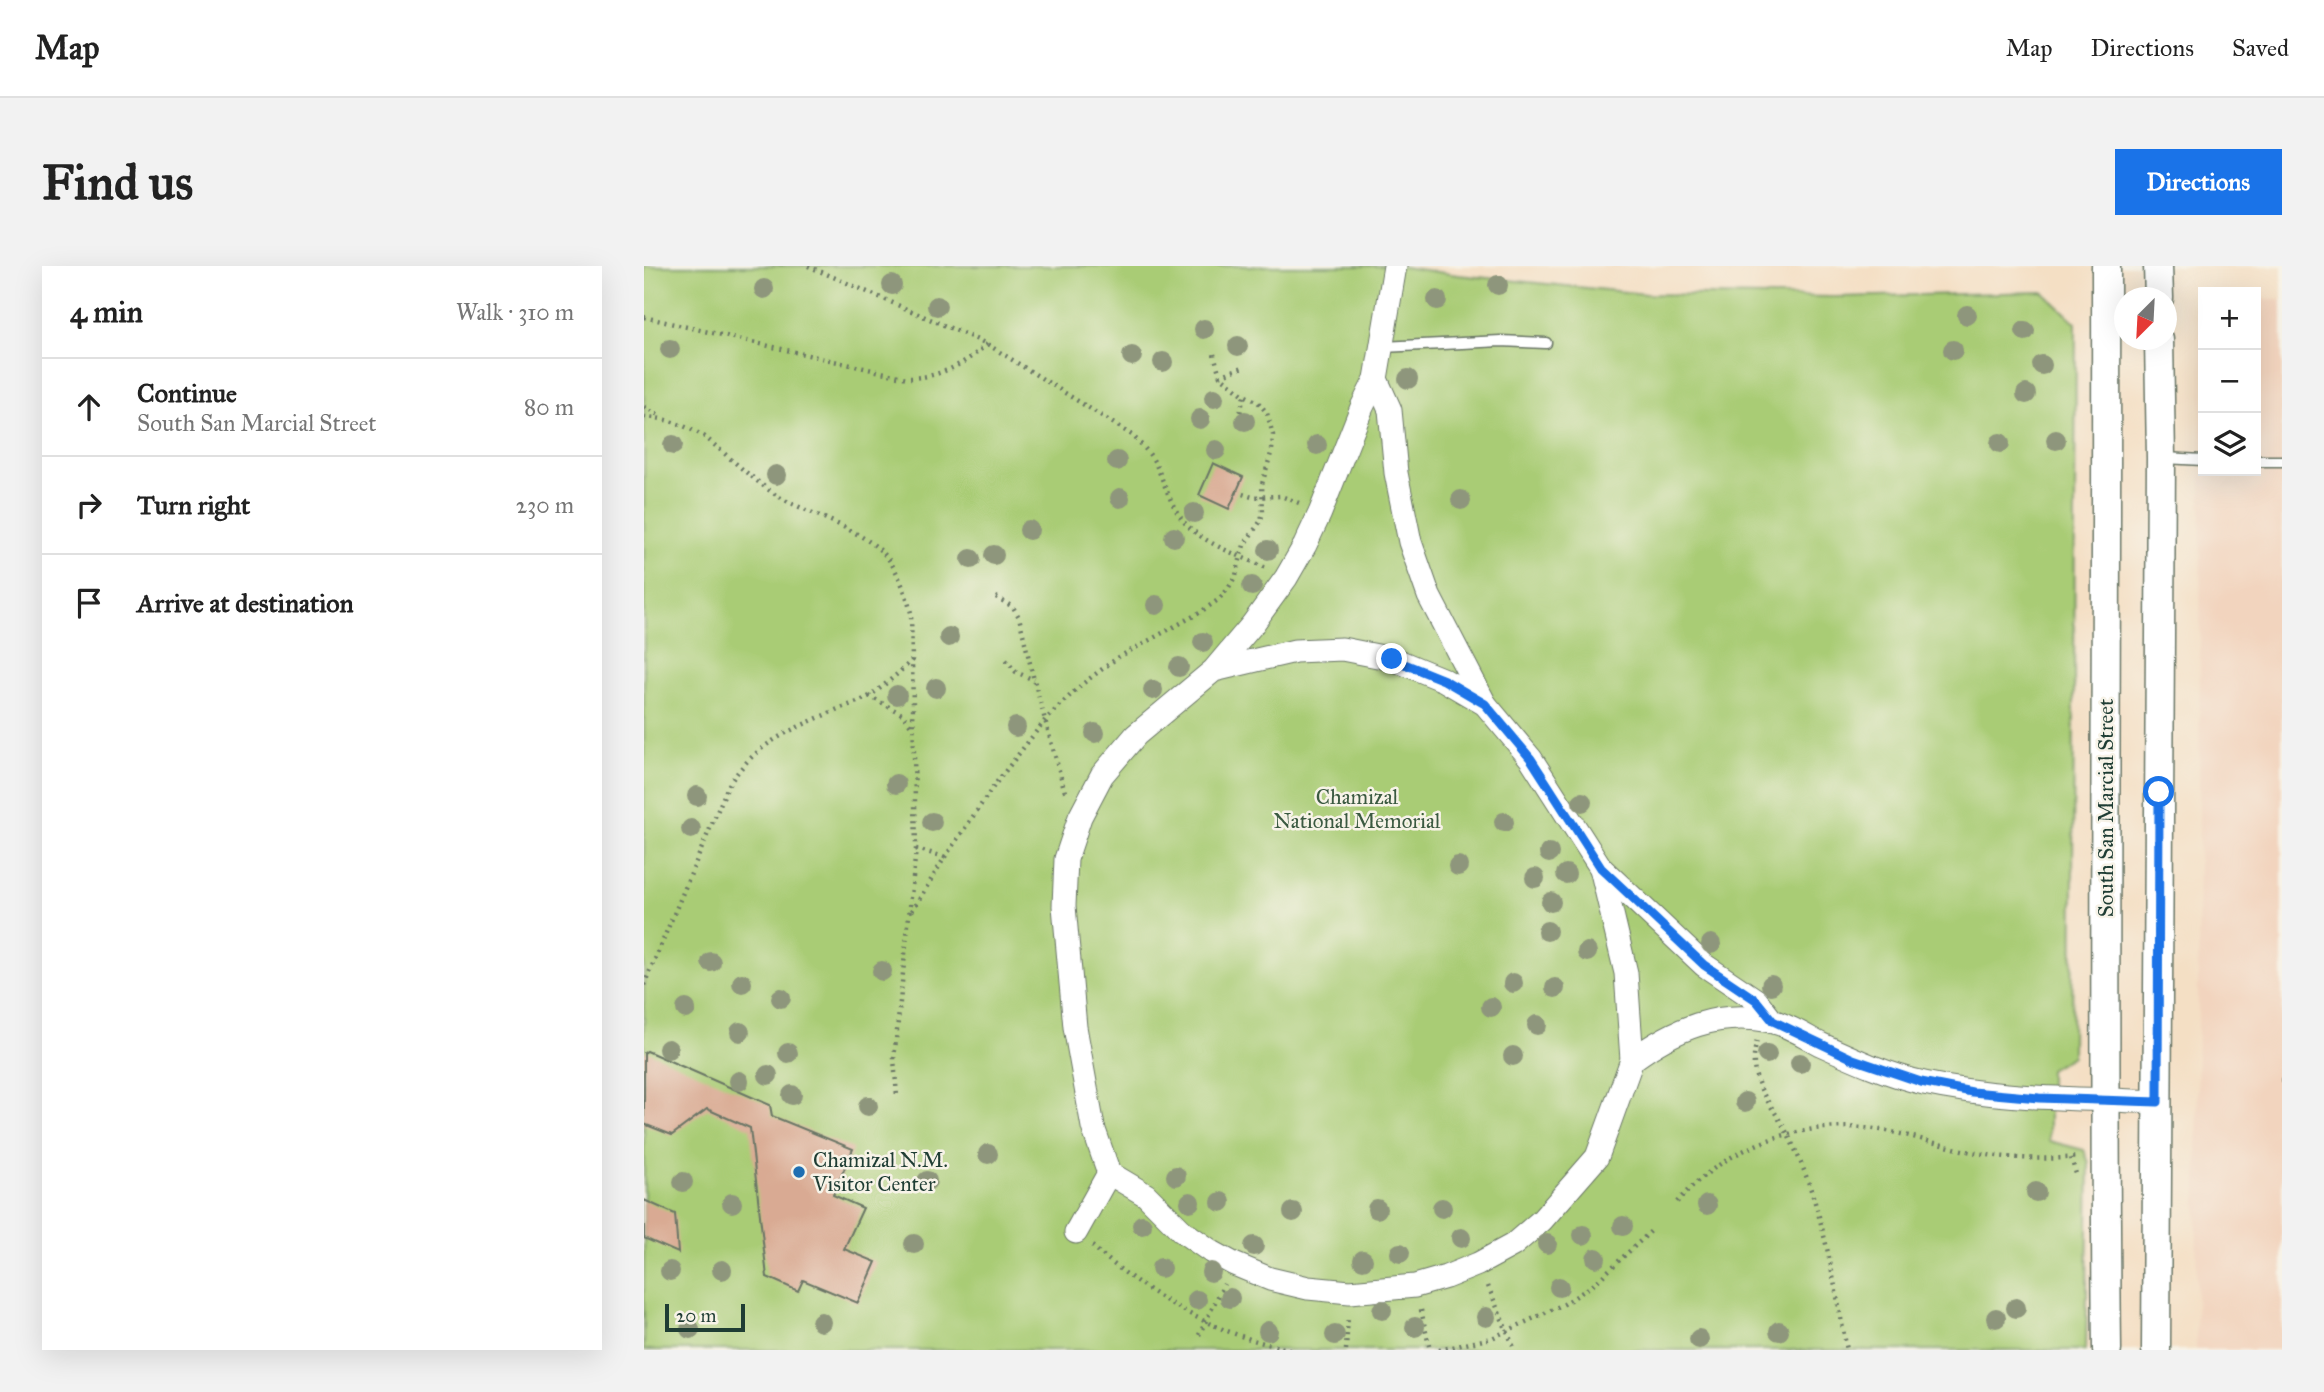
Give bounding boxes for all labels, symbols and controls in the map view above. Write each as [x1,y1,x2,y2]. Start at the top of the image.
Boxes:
text: Map [35,28,99,68]
text: Map [2006,33,2053,63]
text: Directions [2091,33,2194,63]
text: Saved [2232,33,2289,63]
button: Directions [2115,149,2282,215]
text: Find us [42,153,193,212]
north arrow [2114,287,2177,350]
map controls [2198,287,2261,476]
button: + [2198,287,2261,350]
text: 4 min [70,294,143,330]
text: Walk · 310 m [456,298,574,326]
button: − [2198,350,2261,413]
text: Continue [137,377,237,409]
icon: ahead [70,388,108,426]
text: 80 m [524,393,574,421]
text: South San Marcial Street [137,409,376,437]
button: layers [2198,413,2261,476]
icon: right [70,486,108,524]
text: Turn right [137,489,250,521]
text: 230 m [516,491,574,519]
icon: arrive [70,584,108,622]
text: Arrive at destination [137,587,354,619]
route end [1376,643,1407,674]
street label: South San Marcial Street [2093,698,2119,917]
route start [2143,776,2174,807]
park label: Chamizal National Memorial [1273,784,1441,834]
place label: Chamizal N.M. Visitor Center [812,1147,948,1197]
marker: Chamizal N.M. Visitor Center [791,1164,807,1180]
scale bar [665,1301,746,1333]
text: 20 m [676,1304,717,1327]

